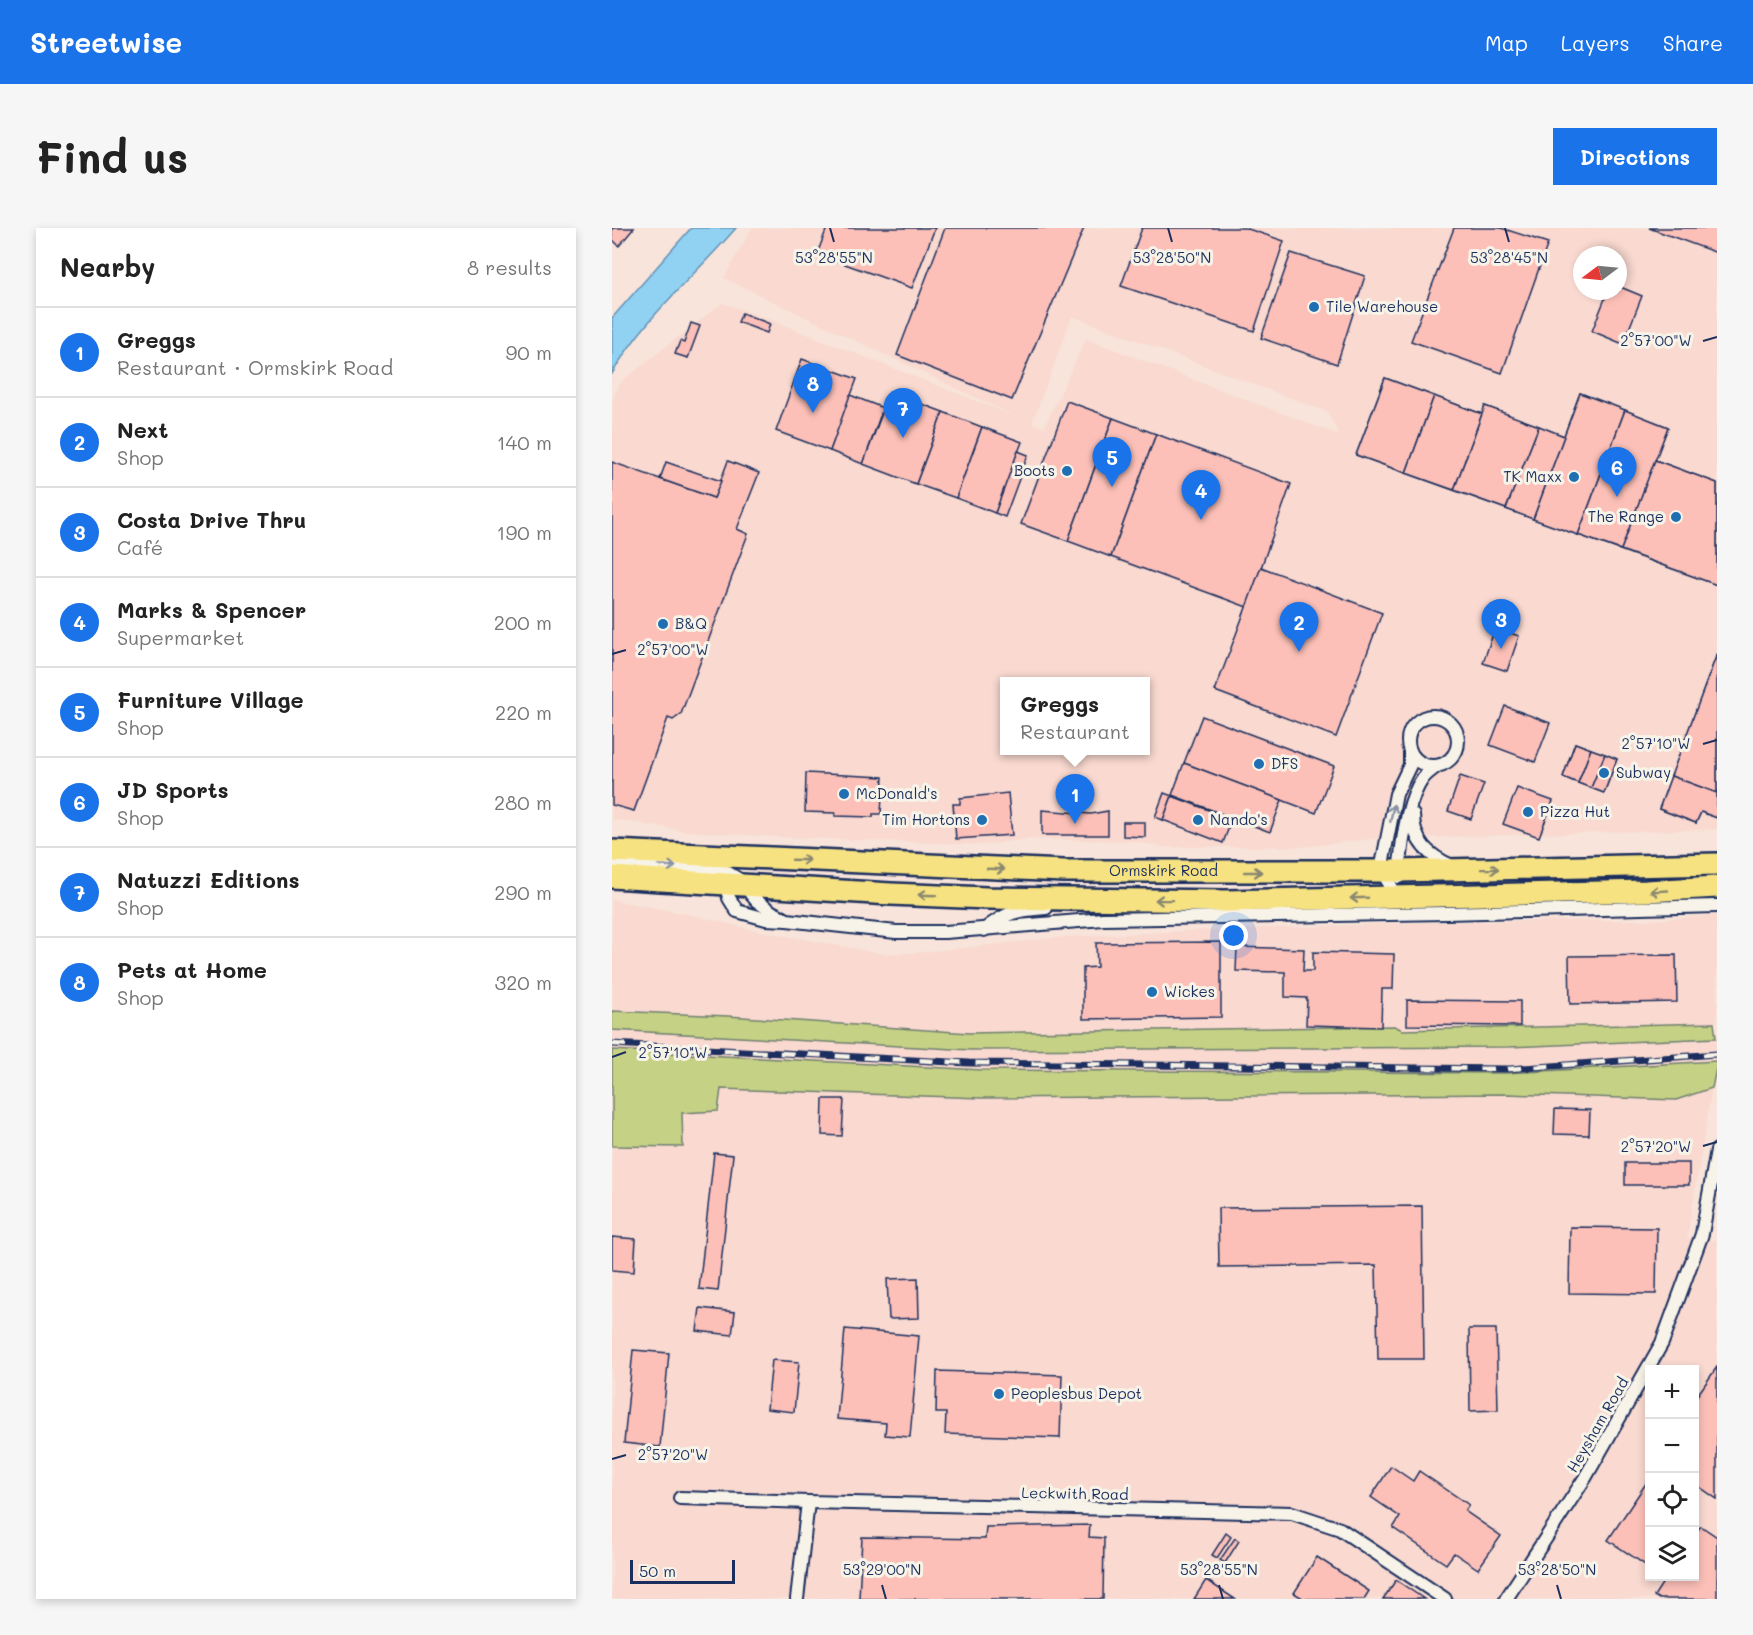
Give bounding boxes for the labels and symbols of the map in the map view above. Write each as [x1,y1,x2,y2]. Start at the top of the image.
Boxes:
north arrow [1573,246,1627,300]
text: 53°28'55"N [795,247,873,267]
text: 53°28'50"N [1133,247,1211,267]
text: 53°28'45"N [1470,247,1548,267]
place label: Tile Warehouse [1326,296,1438,316]
marker: Tile Warehouse [1307,300,1321,314]
text: 2°57'00"W [1620,330,1692,350]
pin: 8 [794,364,832,413]
pin: 7 [884,388,922,438]
pin: 5 [1092,438,1132,487]
pin: 6 [1598,448,1636,497]
place label: Boots [1014,460,1055,480]
marker: Boots [1060,464,1074,478]
place label: TK Maxx [1503,466,1562,486]
pin: 4 [1182,470,1220,520]
marker: TK Maxx [1567,470,1581,484]
place label: The Range [1588,506,1664,526]
marker: The Range [1669,510,1683,524]
pin: 3 [1482,600,1520,649]
pin: 2 [1280,602,1318,652]
place label: B&Q [675,613,707,633]
marker: B&Q [656,617,670,631]
text: 2°57'00"W [637,639,709,659]
text: 2°57'10"W [1622,733,1690,753]
place label: DFS [1271,753,1298,773]
marker: DFS [1252,757,1266,771]
place label: Subway [1616,762,1671,782]
marker: Subway [1597,766,1611,780]
pin: 1 [1056,774,1094,824]
place label: McDonald's [856,783,938,803]
marker: McDonald's [837,787,851,801]
place label: Pizza Hut [1540,801,1610,821]
one-way arrow [1387,804,1398,823]
marker: Pizza Hut [1521,805,1535,819]
place label: Tim Hortons [882,809,970,829]
place label: Nando's [1210,809,1268,829]
marker: Tim Hortons [975,813,989,827]
marker: Nando's [1191,813,1205,827]
one-way arrow [790,854,810,866]
street label: Ormskirk Road [1109,860,1218,880]
one-way arrow [657,861,677,872]
one-way arrow [985,863,1005,875]
one-way arrow [1480,863,1500,875]
one-way arrow [1243,866,1263,877]
one-way arrow [1649,885,1669,896]
one-way arrow [917,890,937,901]
one-way arrow [1349,892,1369,903]
one-way arrow [1154,894,1174,906]
your location [1219,921,1248,950]
place label: Wickes [1164,981,1215,1001]
marker: Wickes [1145,985,1159,999]
text: 2°57'10"W [639,1042,707,1062]
text: 2°57'20"W [1621,1136,1691,1156]
street label: Heysham Road [1562,1373,1633,1476]
place label: Peoplesbus Depot [1011,1383,1142,1403]
marker: Peoplesbus Depot [992,1387,1006,1401]
text: 2°57'20"W [638,1444,708,1464]
street label: Leckwith Road [1021,1482,1129,1504]
scale bar [630,1557,735,1584]
text: 53°29'00"N [843,1559,921,1579]
text: 53°28'55"N [1180,1559,1258,1579]
text: 53°28'50"N [1518,1559,1596,1579]

